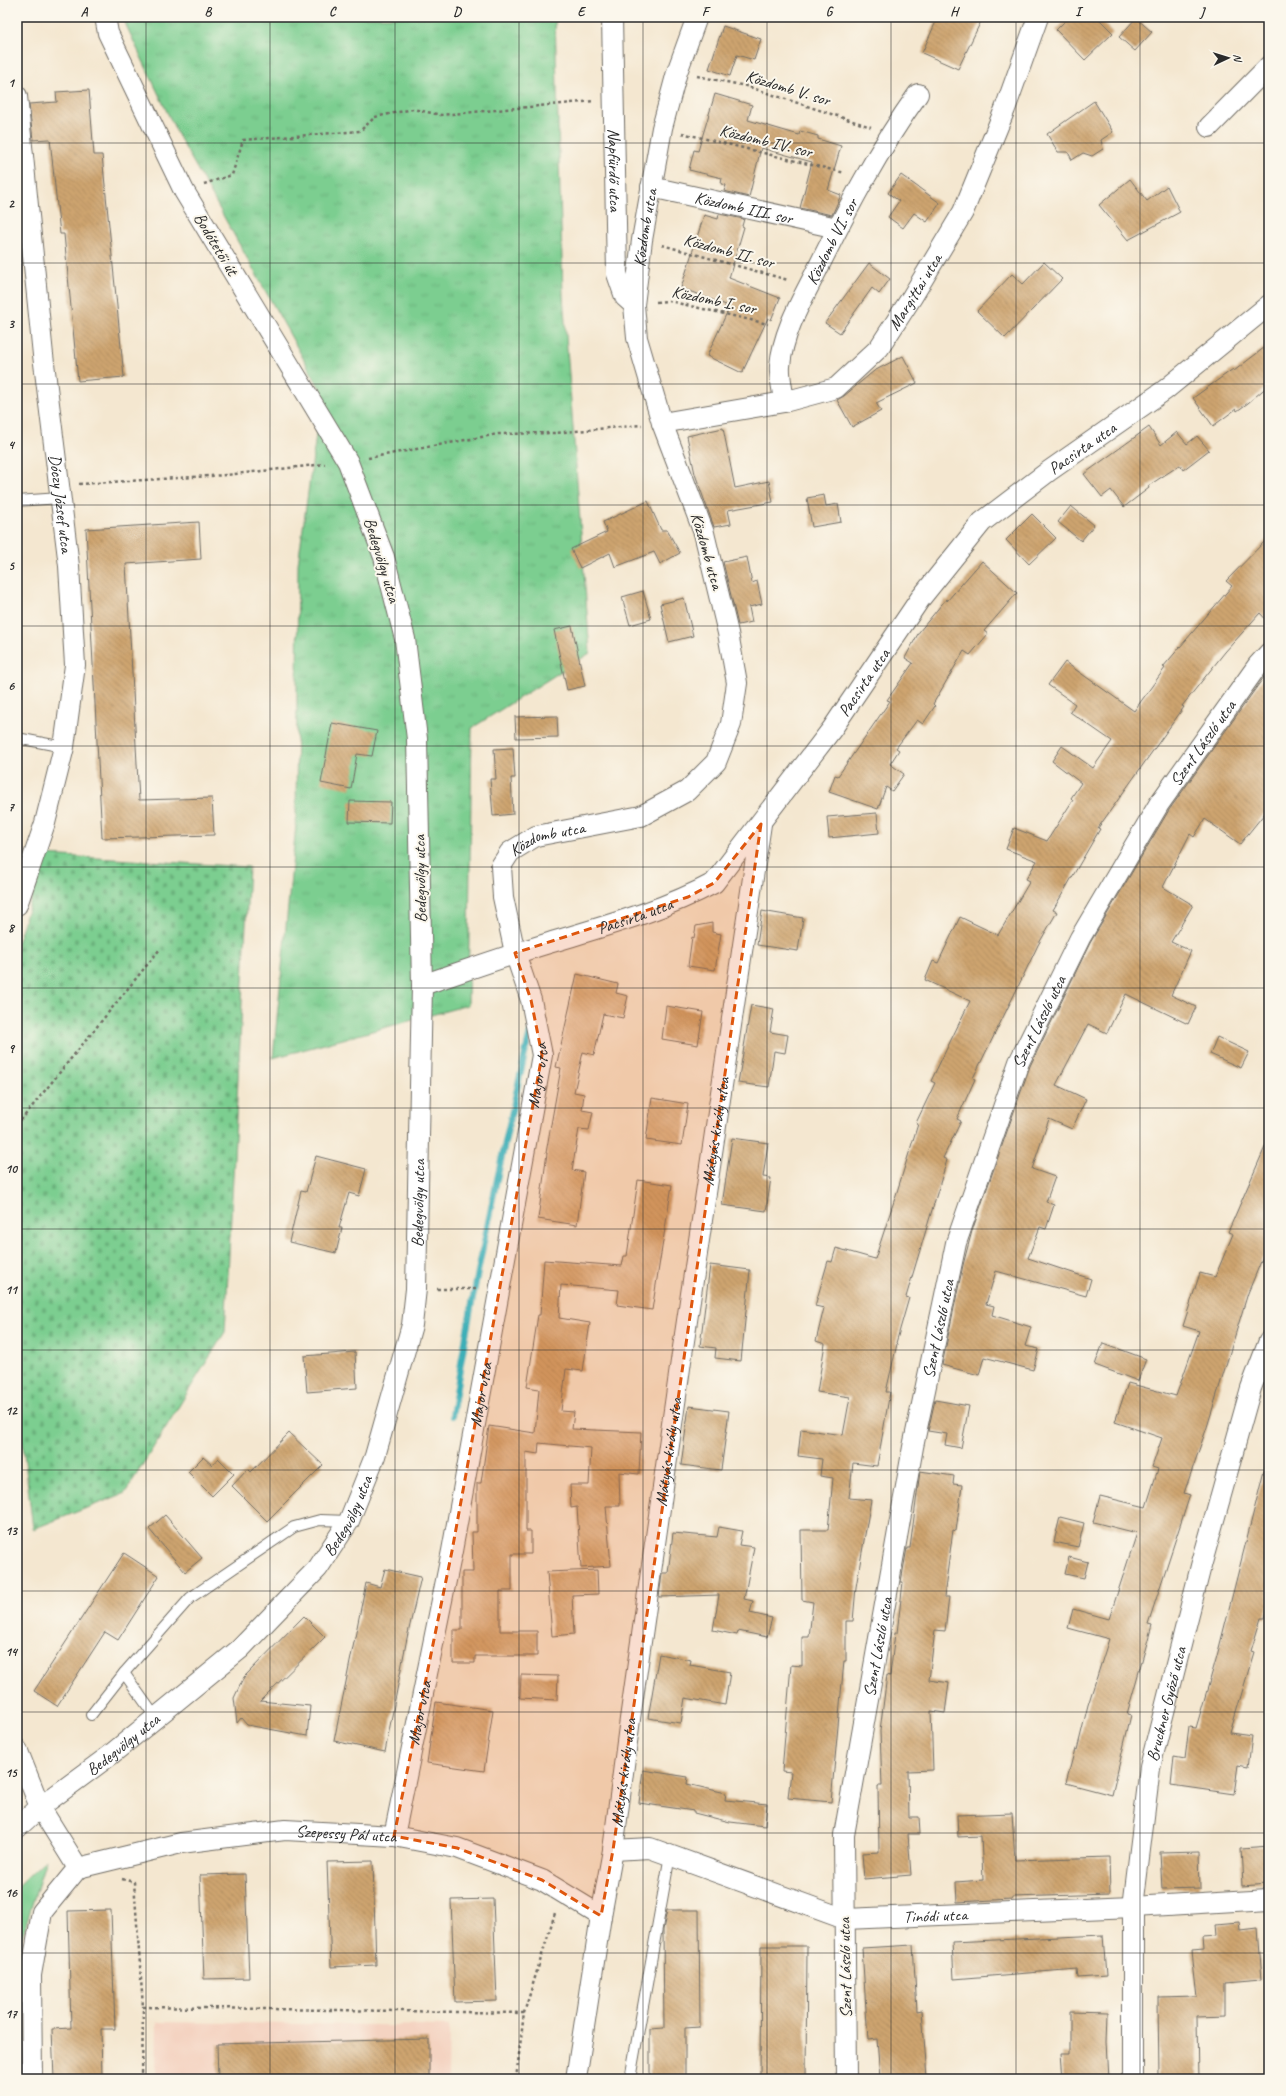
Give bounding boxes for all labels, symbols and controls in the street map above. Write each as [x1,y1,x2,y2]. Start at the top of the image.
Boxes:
text: A [81,4,89,20]
text: B [205,4,213,20]
text: C [329,4,337,20]
text: D [453,4,462,20]
text: E [578,4,587,20]
text: F [702,4,711,20]
text: G [826,4,834,20]
text: H [950,4,960,20]
text: I [1075,4,1084,20]
text: J [1199,4,1206,20]
north arrow [1208,38,1248,78]
text: N [1231,53,1245,63]
street label: Közdomb V. sor [743,65,835,111]
text: 1 [8,75,16,91]
street label: Közdomb IV. sor [718,119,816,163]
street label: Napfürdő utca [604,128,626,213]
street label: Közdomb utca [628,185,662,268]
street label: Közdomb III. sor [693,186,797,229]
street label: Közdomb VI. sor [801,193,863,288]
text: 2 [8,196,15,212]
street label: Bodótetői út [189,209,244,281]
street label: Közdomb II. sor [681,229,778,274]
street label: Margittai utca [883,248,947,334]
street label: Közdomb I. sor [670,281,760,320]
text: 3 [8,316,15,332]
street label: Pacsirta utca [1044,416,1121,479]
text: 4 [8,437,16,453]
street label: Dóczy József utca [45,453,78,556]
street label: Közdomb utca [686,510,729,594]
street label: Bedegvölgy utca [359,515,405,606]
text: 5 [8,558,15,574]
street label: Pacsirta utca [833,643,895,720]
text: 6 [8,678,15,694]
street label: Szent László utca [1165,695,1241,790]
text: 7 [8,799,15,815]
street label: Közdomb utca [505,816,588,860]
street label: Bedegvölgy utca [409,834,431,923]
street label: Pacsirta utca [595,893,677,938]
text: 8 [8,920,16,936]
street label: Szent László utca [1007,971,1071,1071]
street label: Major utca [522,1040,553,1109]
text: 9 [8,1041,15,1057]
street label: Mátyás király utca [697,1075,734,1187]
street label: Bedegvölgy utca [406,1158,429,1247]
text: 10 [5,1161,18,1177]
street label: Szent László utca [917,1276,959,1380]
text: 11 [5,1282,19,1298]
street label: Major utca [464,1359,497,1428]
street label: Mátyás király utca [650,1395,686,1507]
text: 12 [5,1403,18,1419]
street label: Bedegvölgy utca [318,1471,377,1560]
text: 13 [5,1523,18,1539]
street label: Szent László utca [858,1594,897,1698]
street label: Bruckner Győző utca [1141,1643,1191,1763]
text: 14 [5,1644,19,1660]
street label: Major utca [402,1677,436,1746]
street label: Bedegvölgy utca [82,1708,165,1780]
street label: Mátyás király utca [606,1716,641,1828]
text: 15 [5,1765,18,1781]
street label: Szepessy Pál utca [295,1820,398,1847]
text: 16 [5,1885,18,1901]
street label: Tinódi utca [903,1903,970,1927]
street label: Szent László utca [834,1916,856,2018]
text: 17 [5,2006,18,2022]

